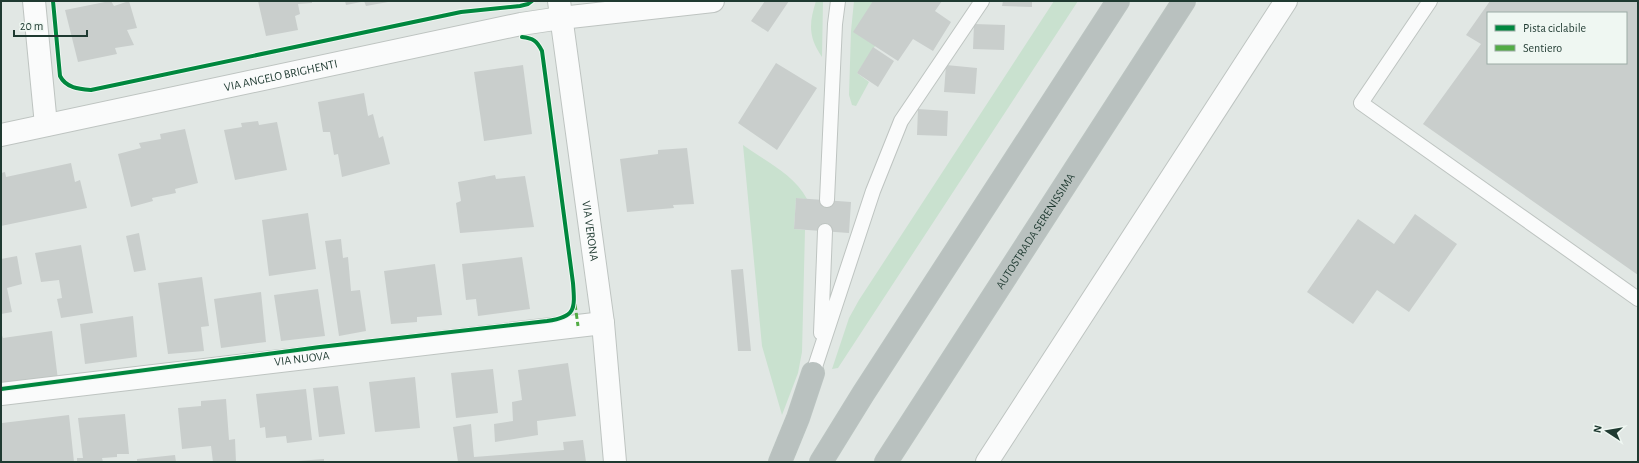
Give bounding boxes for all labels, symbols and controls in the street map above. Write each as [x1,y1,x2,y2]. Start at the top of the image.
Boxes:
scale bar [14,12,87,38]
legend [1487,12,1627,64]
text: 20 m [20,20,43,32]
text: Pista ciclabile [1523,22,1586,34]
text: Sentiero [1523,42,1562,54]
street label: VIA ANGELO BRIGHENTI [223,57,338,93]
street label: AUTOSTRADA SERENISSIMA [994,171,1077,291]
street label: VIA VERONA [580,200,600,262]
street label: VIA NUOVA [274,349,330,368]
north arrow [1587,411,1627,451]
text: N [1592,424,1604,434]

